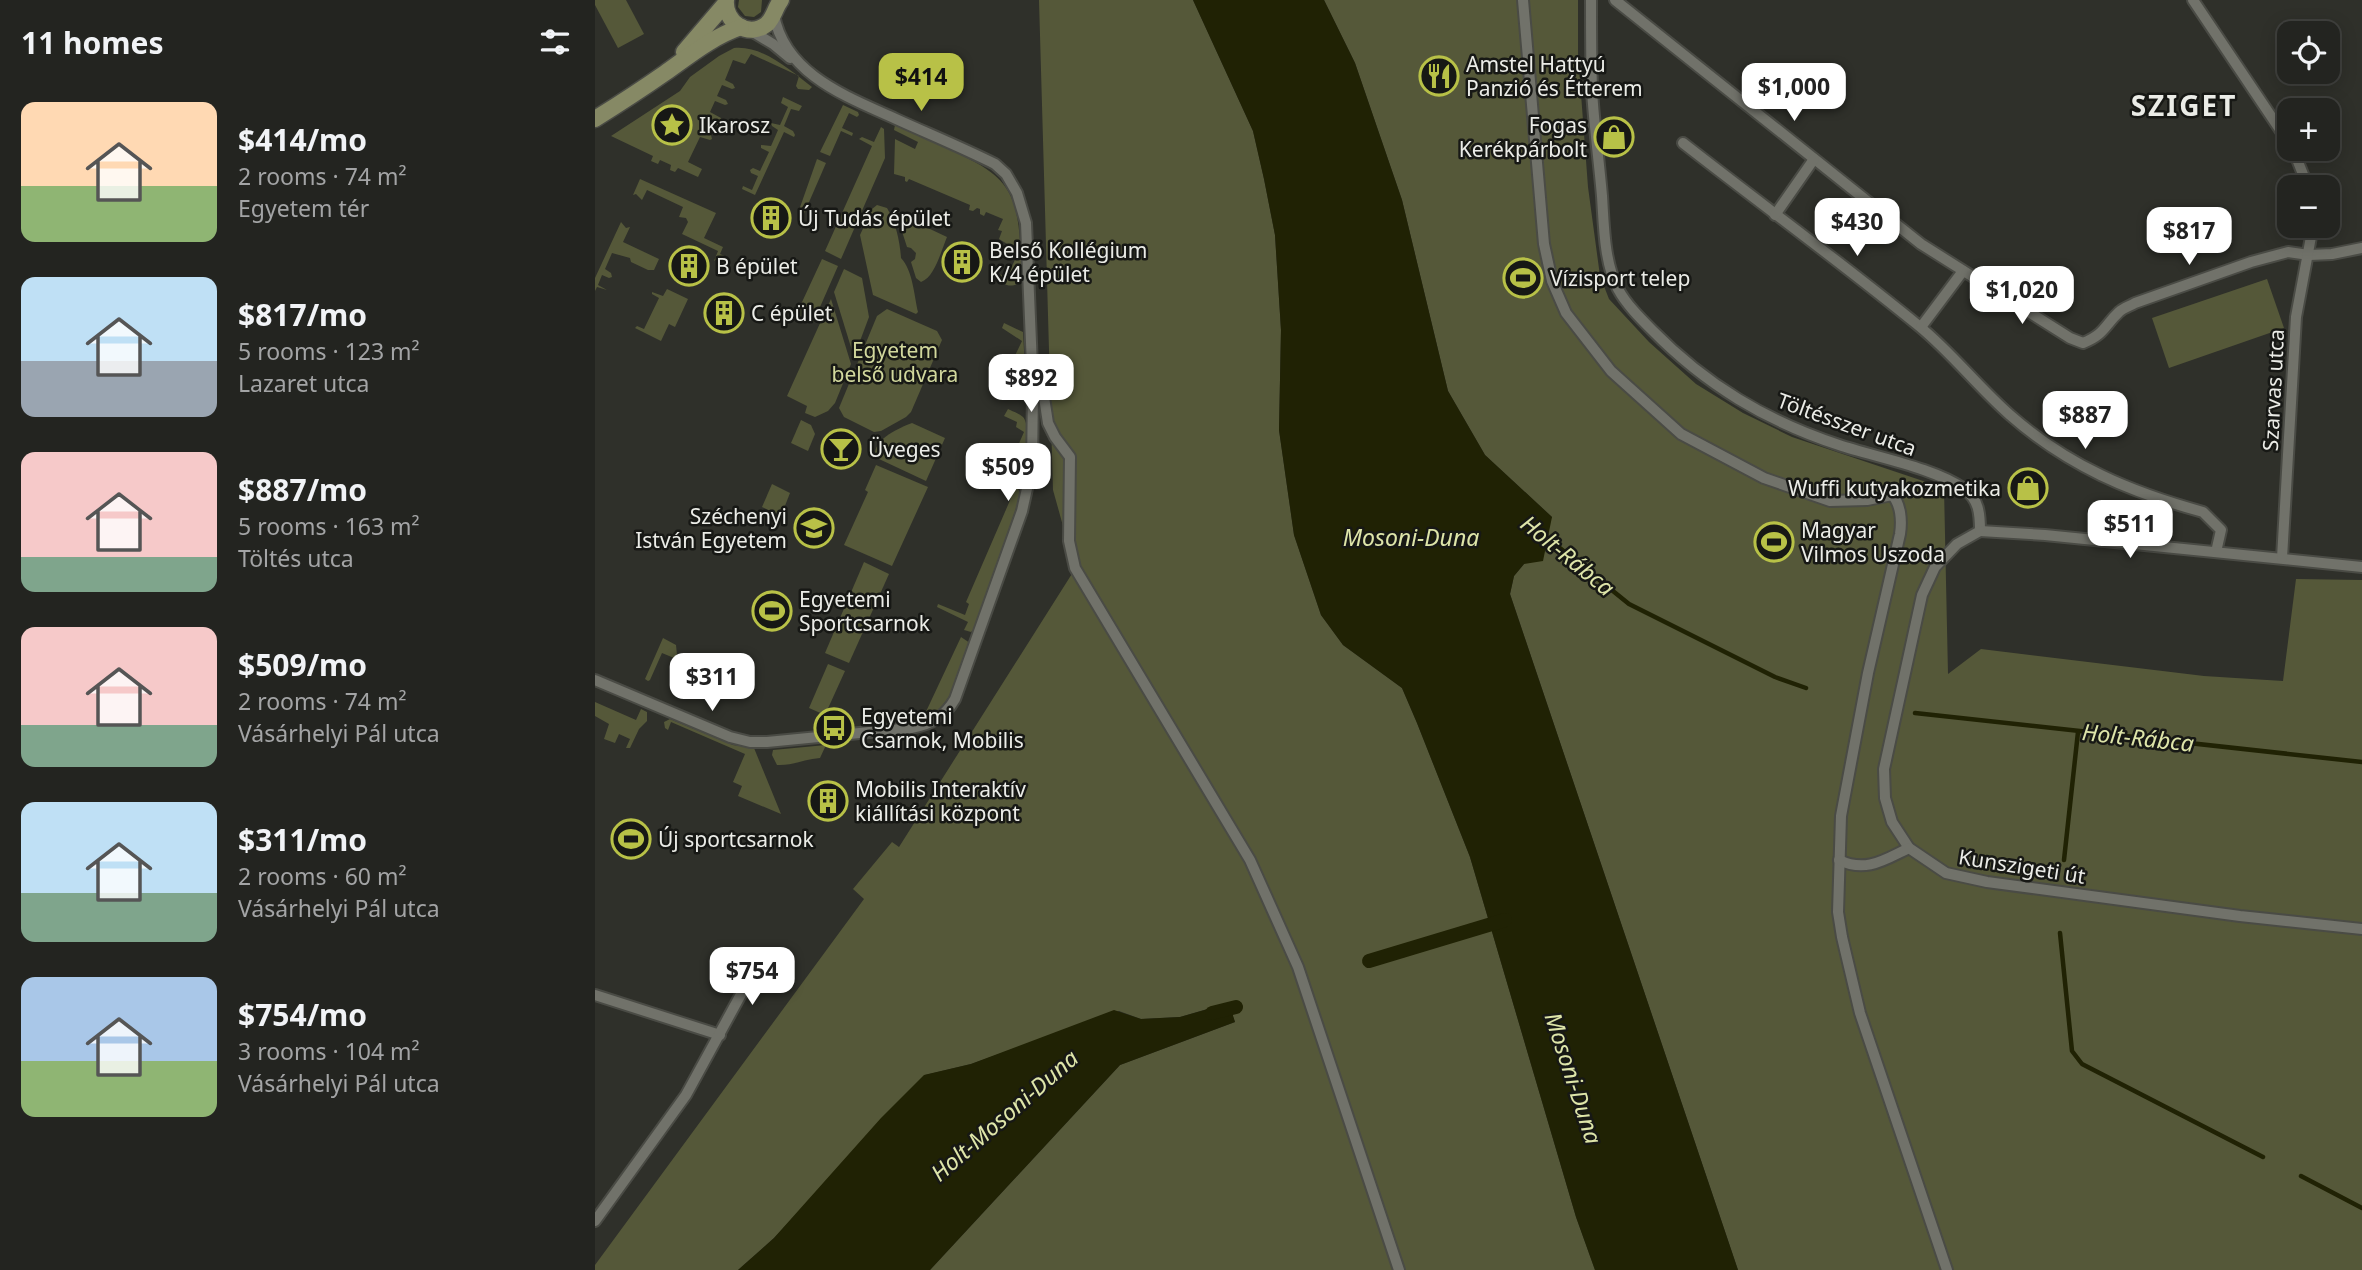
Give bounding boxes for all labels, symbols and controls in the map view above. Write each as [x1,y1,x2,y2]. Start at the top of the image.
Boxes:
map controls [2277,21,2340,238]
button: locate [2277,21,2340,84]
text: 11 homes [21,22,164,63]
icon: filters [536,23,574,61]
place label: Amstel Hattyú Panzió és Étterem [1466,50,1643,102]
pin: $414 [880,54,962,113]
restaurant icon: Amstel Hattyú Panzió és Étterem [1418,55,1460,97]
text: $414 [895,60,947,92]
pin: $1,000 [1737,64,1851,123]
text: $1,000 [1758,70,1830,102]
district label: SZIGET [2131,86,2237,124]
button: + [2277,98,2340,161]
place icon: Ikarosz [651,104,693,146]
place label: Ikarosz [699,111,770,139]
place label: Fogas Kerékpárbolt [1459,111,1587,163]
shop icon: Fogas Kerékpárbolt [1593,116,1635,158]
text: $414/mo [238,119,367,160]
icon: home [77,130,161,214]
text: 2 rooms · 74 m² [238,160,407,192]
button: − [2277,175,2340,238]
text: Egyetem tér [238,192,369,224]
building icon: Új Tudás épület [750,197,792,239]
pin: $430 [1816,198,1898,258]
place label: Új Tudás épület [798,204,951,232]
text: $430 [1831,205,1883,237]
pin: $817 [2148,208,2230,267]
text: $817 [2163,214,2215,246]
place label: Belső Kollégium K/4 épület [989,236,1147,288]
building icon: Belső Kollégium K/4 épület [941,241,983,283]
building icon: B épület [668,245,710,287]
place label: B épület [716,252,798,280]
sports icon: Vízisport telep [1502,257,1544,299]
place label: Vízisport telep [1550,264,1690,292]
pin: $1,020 [1965,266,2079,326]
text: $1,020 [1986,273,2058,305]
building icon: C épület [703,292,745,334]
text: $817/mo [238,294,367,335]
place label: C épület [751,299,833,327]
icon: home [77,305,161,389]
street label: Szarvas utca [2256,328,2290,452]
text: 5 rooms · 123 m² [238,335,420,367]
park label: Egyetem belső udvara [832,336,958,388]
pin: $892 [990,354,1072,414]
text: $892 [1005,361,1057,393]
text: Lazaret utca [238,367,369,399]
street label: Töltésszer utca [1774,386,1920,462]
pin: $887 [2044,392,2126,451]
text: $887 [2059,398,2111,430]
bar icon: Üveges [820,428,862,470]
place label: Üveges [868,435,941,463]
pin: $509 [967,444,1049,503]
text: $509 [982,450,1034,482]
shop icon: Wuffi kutyakozmetika [2007,467,2049,509]
text: $887/mo [238,469,367,510]
place label: Wuffi kutyakozmetika [1788,474,2001,502]
icon: home [77,480,161,564]
pin: $511 [2089,500,2171,560]
place label: Széchenyi István Egyetem [635,502,787,554]
school or university icon: Széchenyi István Egyetem [793,507,835,549]
water label: Holt-Rábca [1514,507,1622,603]
text: $511 [2104,507,2156,539]
text: 5 rooms · 163 m² [238,510,420,542]
place label: Magyar Vilmos Uszoda [1801,516,1945,568]
water label: Mosoni-Duna [1343,521,1479,553]
sports icon: Magyar Vilmos Uszoda [1753,521,1795,563]
text: Töltés utca [238,542,354,574]
place label: Egyetemi Sportcsarnok [799,585,931,637]
sports icon: Egyetemi Sportcsarnok [751,590,793,632]
text: $509/mo [238,644,367,685]
pin: $311 [671,654,753,713]
icon: home [77,655,161,739]
text: $311 [686,660,738,692]
text: 2 rooms · 74 m² [238,685,407,717]
place label: Egyetemi Csarnok, Mobilis [861,702,1024,754]
bus stop icon: Egyetemi Csarnok, Mobilis [813,707,855,749]
water label: Holt-Rábca [2080,715,2196,759]
text: Vásárhelyi Pál utca [238,717,440,749]
place label: Mobilis Interaktív kiállítási központ [855,775,1026,827]
building icon: Mobilis Interaktív kiállítási központ [807,780,849,822]
sports icon: Új sportcsarnok [610,818,652,860]
text: $311/mo [238,819,367,860]
place label: Új sportcsarnok [658,825,814,853]
icon: home [77,830,161,914]
street label: Kunszigeti út [1957,842,2088,890]
text: 2 rooms · 60 m² [238,860,407,892]
text: Vásárhelyi Pál utca [238,892,440,924]
pin: $754 [711,948,793,1007]
text: $754 [726,954,778,986]
text: $754/mo [238,994,367,1035]
icon: home [77,1005,161,1089]
water label: Mosoni-Duna [1538,1008,1610,1148]
text: 3 rooms · 104 m² [238,1035,420,1067]
water label: Holt-Mosoni-Duna [923,1042,1085,1188]
text: Vásárhelyi Pál utca [238,1067,440,1099]

